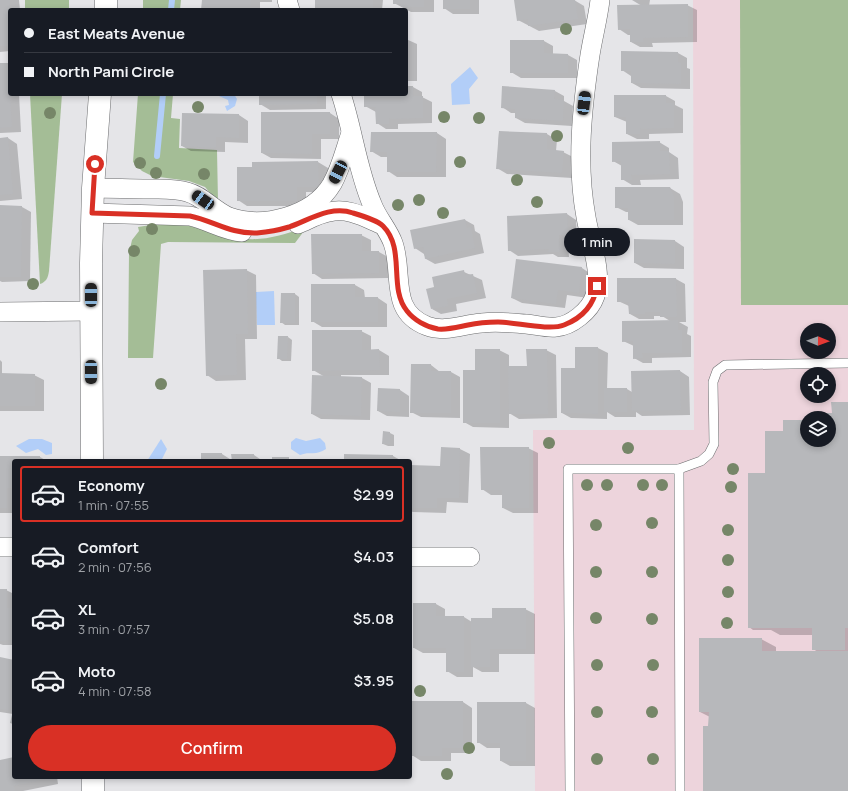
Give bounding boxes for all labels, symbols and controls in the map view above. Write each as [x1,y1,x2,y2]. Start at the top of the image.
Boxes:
text: East Meats Avenue [48,23,185,44]
text: North Pami Circle [48,61,174,82]
car [577,90,591,116]
route start [86,155,104,173]
car [327,159,349,185]
car [190,188,216,212]
callout: 1 min [564,228,630,256]
text: 1 min [582,233,613,251]
route end [588,277,606,295]
car [85,283,97,307]
north arrow [800,323,836,359]
map controls [800,323,836,447]
car [85,360,97,384]
button: locate [800,367,836,403]
button: layers [800,411,836,447]
text: Economy [78,475,145,496]
icon: car [30,476,66,512]
text: $2.99 [353,484,394,505]
text: 1 min · 07:55 [78,496,149,514]
text: Comfort [78,537,139,558]
icon: car [30,538,66,574]
text: $4.03 [354,546,394,567]
text: 2 min · 07:56 [78,558,152,576]
text: XL [78,599,96,620]
icon: car [30,600,66,636]
text: $5.08 [353,608,394,629]
text: 3 min · 07:57 [78,620,150,638]
text: Moto [78,661,115,682]
icon: car [30,662,66,698]
text: $3.95 [354,670,394,691]
text: 4 min · 07:58 [78,682,152,700]
button: Confirm [28,725,396,771]

